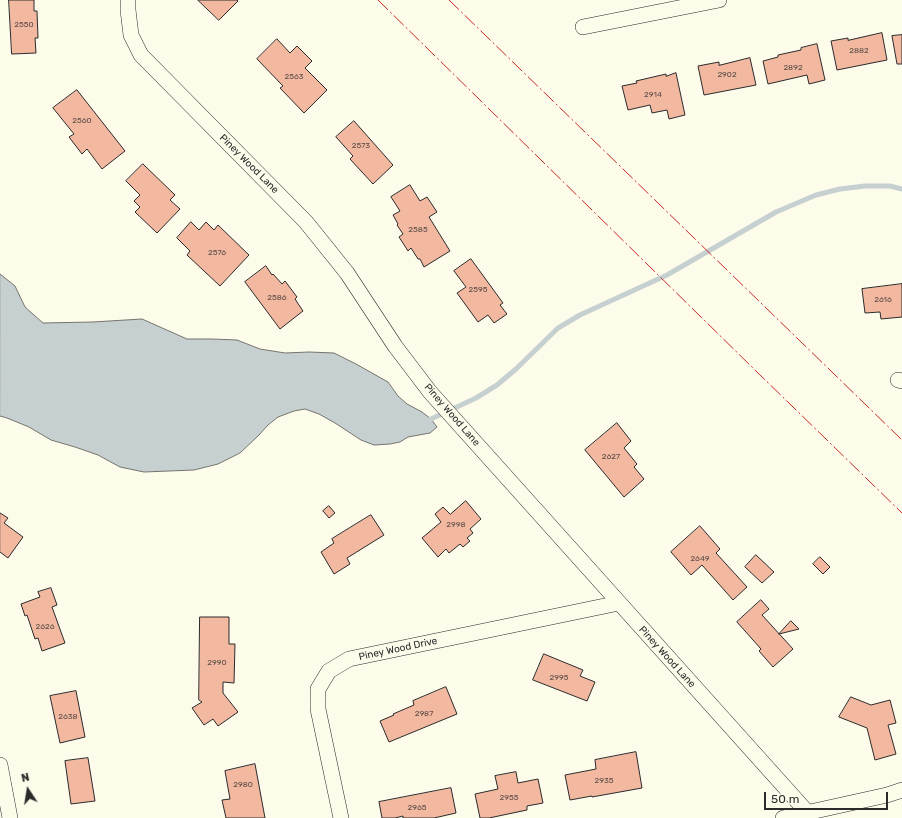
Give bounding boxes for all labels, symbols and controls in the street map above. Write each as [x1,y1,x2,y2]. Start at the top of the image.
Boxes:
house number: 2550 [14,20,34,30]
house number: 2882 [849,46,869,56]
house number: 2892 [783,63,803,73]
house number: 2902 [717,70,737,80]
house number: 2563 [284,72,304,82]
house number: 2914 [644,90,662,100]
house number: 2560 [72,116,92,126]
street label: Piney Wood Lane [217,132,281,196]
house number: 2573 [352,141,370,151]
house number: 2585 [408,225,428,235]
house number: 2576 [208,248,226,258]
house number: 2595 [469,285,487,295]
house number: 2586 [267,293,287,303]
house number: 2616 [874,295,892,305]
street label: Piney Wood Lane [422,381,482,449]
house number: 2627 [602,452,620,462]
house number: 2998 [446,520,466,530]
house number: 2649 [690,554,710,564]
house number: 2626 [35,622,55,632]
street label: Piney Wood Lane [636,624,698,690]
street label: Piney Wood Drive [358,635,438,663]
house number: 2990 [207,658,227,668]
house number: 2995 [550,673,568,683]
house number: 2987 [415,709,433,719]
house number: 2638 [58,712,78,722]
north arrow [8,770,48,810]
text: N [20,771,31,785]
house number: 2935 [595,776,613,786]
house number: 2980 [233,780,253,790]
scale bar [766,784,890,810]
text: 50 m [771,792,799,806]
house number: 2955 [500,793,518,803]
house number: 2965 [408,803,426,813]

